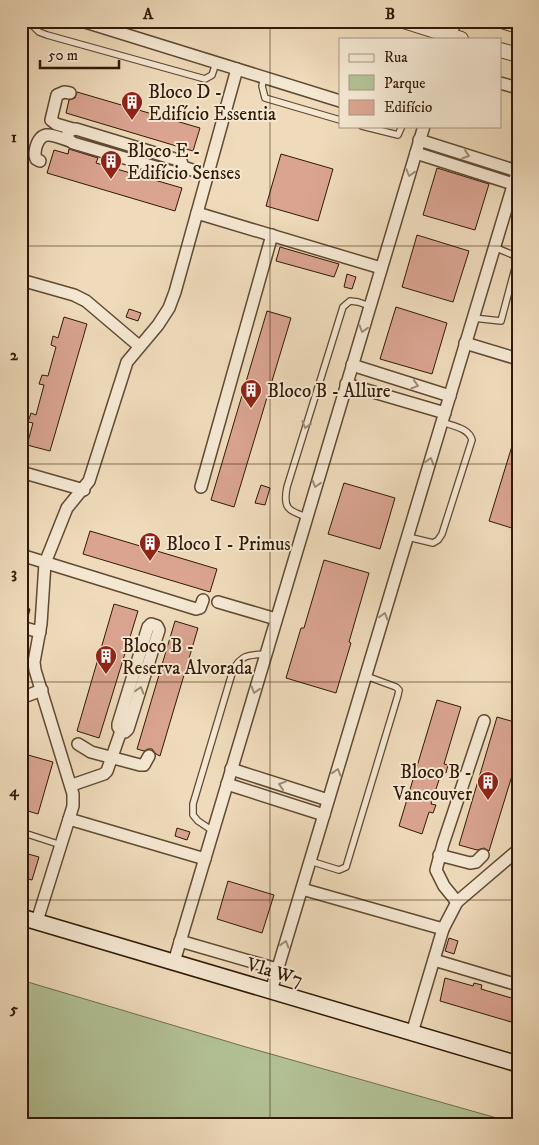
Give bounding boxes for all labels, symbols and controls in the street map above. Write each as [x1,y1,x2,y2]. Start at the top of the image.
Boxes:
text: A [142,4,154,24]
text: B [385,4,395,24]
scale bar [40,38,119,70]
legend [339,38,502,128]
text: 50 m [48,46,78,65]
text: Rua [384,48,408,67]
text: Parque [384,74,425,93]
place label: Bloco D - Edifício Essentia [148,81,276,126]
building icon: Bloco D - Edifício Essentia [120,90,144,121]
text: Edifício [384,98,432,117]
text: 1 [11,127,17,147]
place label: Bloco E - Edifício Senses [127,140,241,185]
building icon: Bloco E - Edifício Senses [99,149,123,180]
one-way arrow [461,149,470,159]
one-way arrow [405,168,415,177]
one-way arrow [359,324,369,332]
text: 2 [10,345,19,365]
building icon: Bloco B - Allure [239,378,263,409]
one-way arrow [411,379,419,389]
place label: Bloco B - Allure [267,380,391,403]
one-way arrow [302,421,312,429]
one-way arrow [425,457,435,465]
one-way arrow [312,480,322,488]
building icon: Bloco I - Primus [138,531,162,562]
place label: Bloco I - Primus [166,533,291,556]
text: 3 [11,563,17,583]
one-way arrow [378,613,388,621]
place label: Bloco B - Reserva Alvorada [122,635,252,680]
building icon: Bloco B - Reserva Alvorada [94,644,118,675]
one-way arrow [250,686,260,694]
one-way arrow [135,687,145,695]
place label: Bloco B - Vancouver [392,761,472,806]
one-way arrow [331,768,341,777]
building icon: Bloco B - Vancouver [476,770,500,801]
text: 4 [8,781,19,801]
one-way arrow [278,781,287,791]
one-way arrow [279,941,289,949]
street label: Vla W7 [243,953,305,992]
text: 5 [9,999,18,1019]

